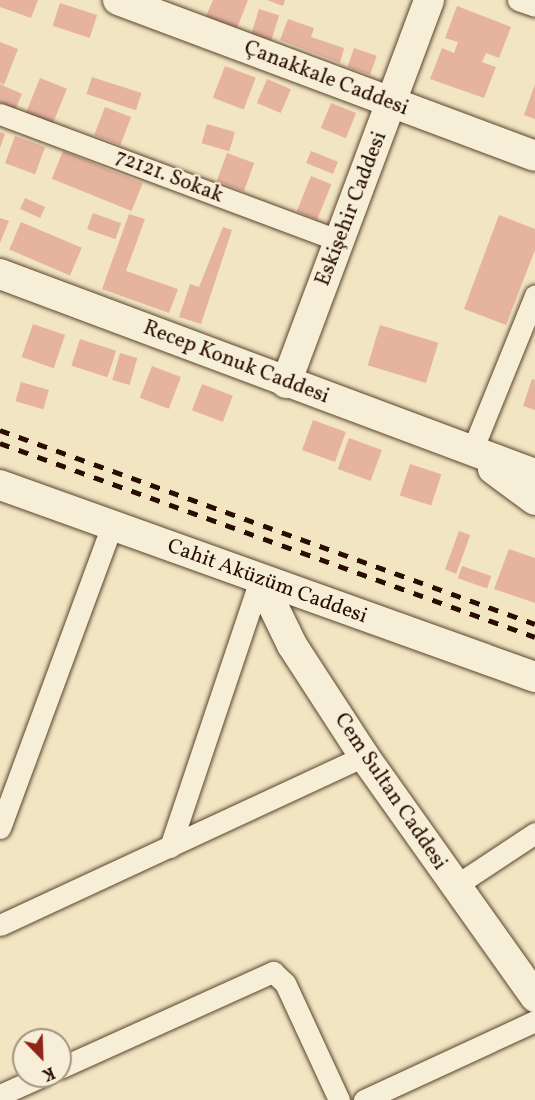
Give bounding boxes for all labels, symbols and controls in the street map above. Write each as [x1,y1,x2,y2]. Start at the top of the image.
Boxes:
street label: Çanakkale Caddesi [240,36,412,122]
street label: Eskişehir Caddesi [311,128,393,290]
street label: 72121. Sokak [111,145,227,209]
street label: Recep Konuk Caddesi [139,316,333,410]
street label: Cahit Aküzüm Caddesi [164,534,370,630]
street label: Cem Sultan Caddesi [328,709,452,875]
north arrow [12,1028,72,1088]
text: K [39,1060,58,1085]

